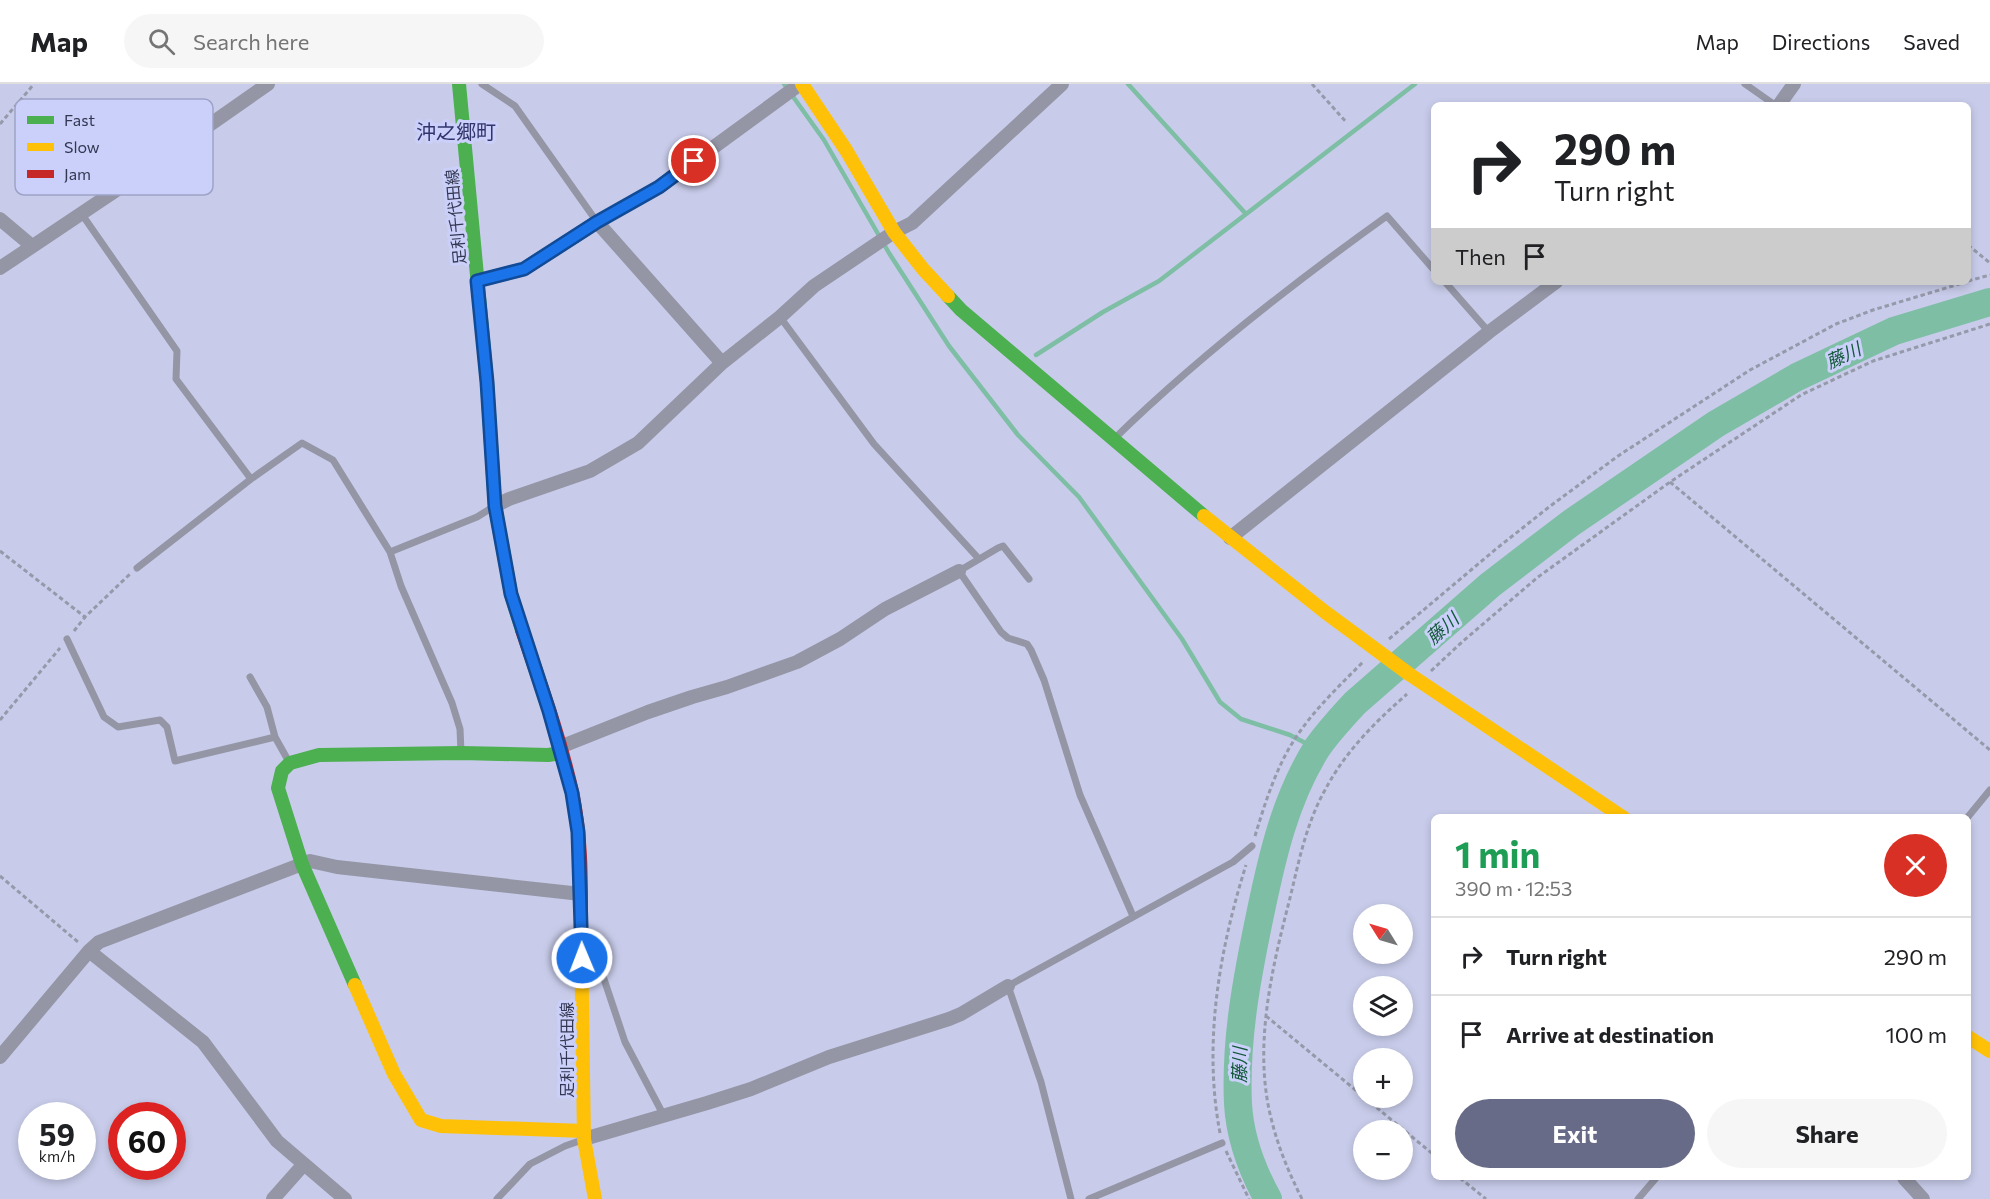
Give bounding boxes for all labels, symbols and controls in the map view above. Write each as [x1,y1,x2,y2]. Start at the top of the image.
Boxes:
search box [124,14,544,68]
text: Map [30,24,88,58]
icon: search [145,25,178,58]
text: Search here [193,28,309,55]
text: Map [1696,29,1739,54]
text: Directions [1772,29,1870,54]
text: Saved [1903,29,1960,54]
legend [15,99,213,195]
text: Fast [64,110,95,129]
district label: 沖之郷町 [416,119,496,143]
text: 290 m [1554,122,1676,174]
icon: right [1455,126,1533,204]
pin [668,135,719,186]
text: Slow [64,137,100,156]
icon: arrive [677,144,710,177]
text: Jam [64,164,91,183]
street label: 足利千代田線 [441,168,469,266]
text: Turn right [1554,174,1674,207]
icon: arrive [1518,240,1551,273]
text: Then [1455,243,1506,270]
water label: 藤川 [1822,337,1866,373]
water label: 藤川 [1421,606,1464,648]
text: 1 min [1455,831,1540,875]
button: close [1884,834,1947,897]
text: 390 m · 12:53 [1455,876,1573,900]
north arrow [1353,904,1413,964]
map controls [1353,904,1413,1180]
position arrow [550,926,614,990]
icon: right [1455,940,1488,973]
text: Turn right [1506,943,1607,970]
text: 290 m [1884,943,1947,970]
button: layers [1353,976,1413,1036]
street label: 足利千代田線 [557,1002,576,1098]
icon: arrive [1455,1018,1488,1051]
text: Arrive at destination [1506,1021,1714,1048]
text: 100 m [1885,1021,1947,1048]
water label: 藤川 [1228,1045,1250,1083]
button: + [1353,1048,1413,1108]
button: Exit [1455,1099,1695,1168]
button: Share [1707,1099,1947,1168]
speed limit sign: 60 [108,1102,186,1180]
text: 59 [39,1115,75,1152]
button: − [1353,1120,1413,1180]
text: km/h [39,1147,75,1165]

